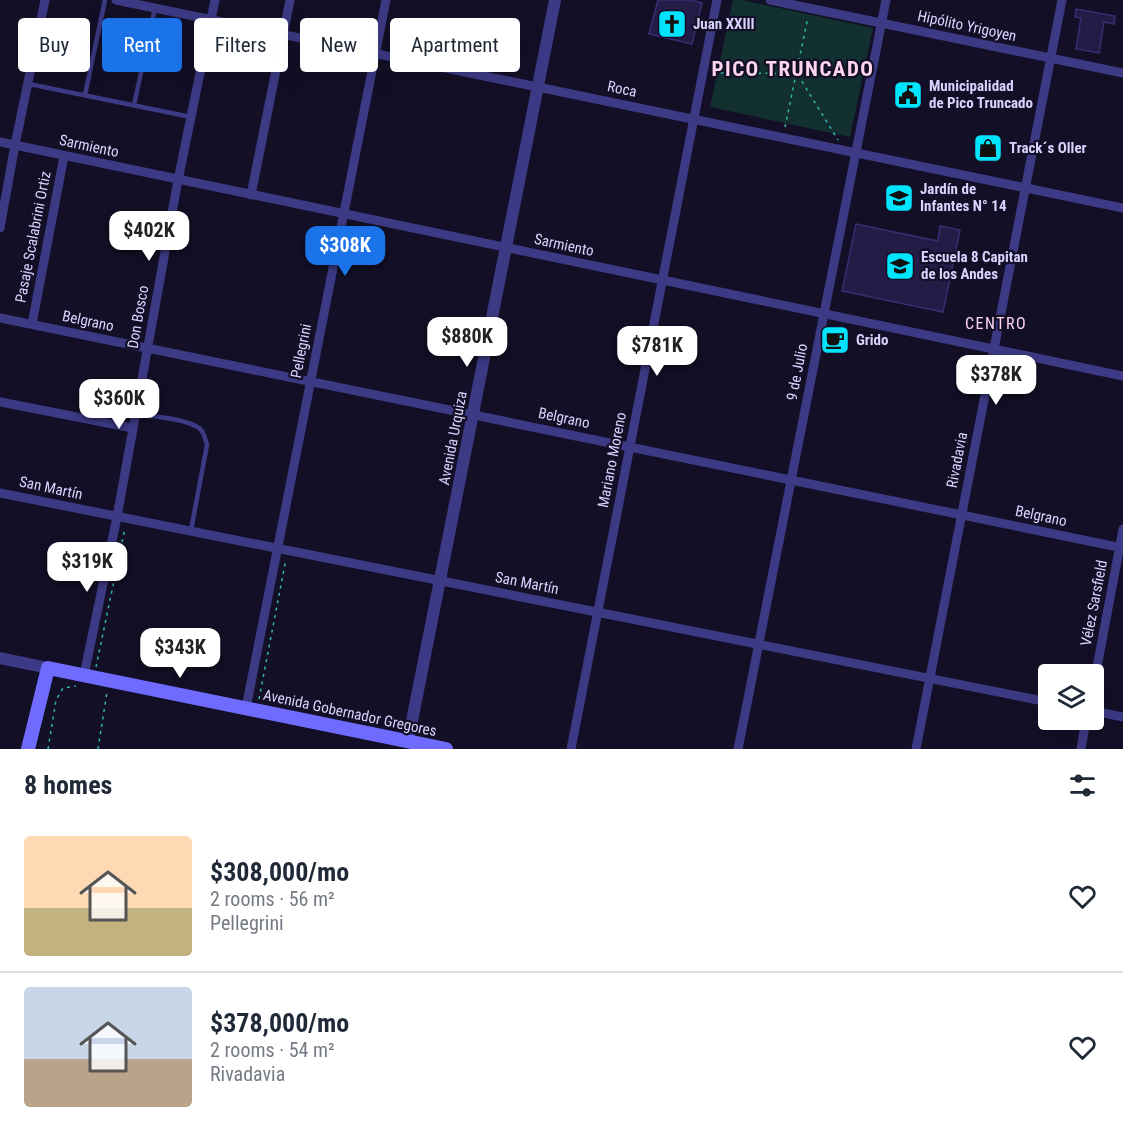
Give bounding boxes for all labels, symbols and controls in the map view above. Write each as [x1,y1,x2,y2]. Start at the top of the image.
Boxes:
street label: Hipólito Yrigoyen [916,7,1018,45]
church icon: Juan XXIII [656,8,688,40]
place label: Juan XXIII [693,15,755,33]
chip: Buy [18,18,90,72]
chip: Rent [102,18,182,72]
chip: Filters [194,18,288,72]
chip: New [300,18,378,72]
chip: Apartment [390,18,520,72]
district label: PICO TRUNCADO [712,57,874,81]
street label: Roca [606,77,638,101]
place label: Municipalidad de Pico Truncado [929,77,1033,112]
public building icon: Municipalidad de Pico Truncado [892,79,924,111]
street label: Sarmiento [58,131,120,161]
shop icon: Track´s Oller [972,132,1004,164]
place label: Track´s Oller [1009,139,1087,157]
street label: Pasaje Scalabrini Ortiz [11,170,55,304]
place label: Jardín de Infantes N° 14 [920,180,1007,215]
school or university icon: Jardín de Infantes N° 14 [883,182,915,214]
pin: $402K [107,211,191,262]
text: $402K [123,218,175,242]
pin: $308K [303,226,387,277]
street label: Sarmiento [533,230,595,260]
text: $308K [319,233,371,257]
place label: Escuela 8 Capitan de los Andes [921,248,1028,283]
school or university icon: Escuela 8 Capitan de los Andes [884,250,916,282]
street label: Don Bosco [124,284,152,350]
street label: Belgrano [61,307,115,335]
district label: CENTRO [965,314,1027,333]
pin: $880K [425,317,509,368]
street label: Pellegrini [287,322,315,380]
text: $880K [441,324,493,348]
cafe icon: Grido [819,324,851,356]
pin: $781K [615,326,699,377]
place label: Grido [856,331,888,349]
text: $781K [631,333,683,357]
street label: 9 de Julio [783,342,811,402]
pin: $378K [954,355,1038,406]
text: $378K [970,362,1022,386]
pin: $360K [77,379,161,430]
text: $360K [93,386,145,410]
street label: Avenida Urquiza [435,390,471,486]
street label: Belgrano [537,404,591,432]
street label: Mariano Moreno [594,411,630,509]
street label: Rivadavia [943,431,971,489]
street label: San Martín [18,473,84,503]
street label: Belgrano [1014,502,1068,530]
pin: $319K [45,542,129,593]
text: $319K [61,549,113,573]
street label: Vélez Sarsfield [1077,558,1111,648]
street label: San Martín [494,568,560,598]
pin: $343K [138,628,222,679]
text: $343K [154,635,206,659]
map controls [1038,664,1104,730]
button: layers [1038,664,1104,730]
street label: Avenida Gobernador Gregores [262,686,438,740]
icon: filters [1066,769,1099,802]
text: 8 homes [24,770,112,800]
text: $308,000/mo [210,857,349,887]
icon: home [72,860,144,932]
icon: heart [1066,880,1099,913]
text: 2 rooms · 56 m² [210,887,335,911]
text: Pellegrini [210,911,284,935]
text: $378,000/mo [210,1008,349,1038]
icon: home [72,1011,144,1083]
icon: heart [1066,1031,1099,1064]
text: 2 rooms · 54 m² [210,1038,335,1062]
text: Rivadavia [210,1062,285,1086]

